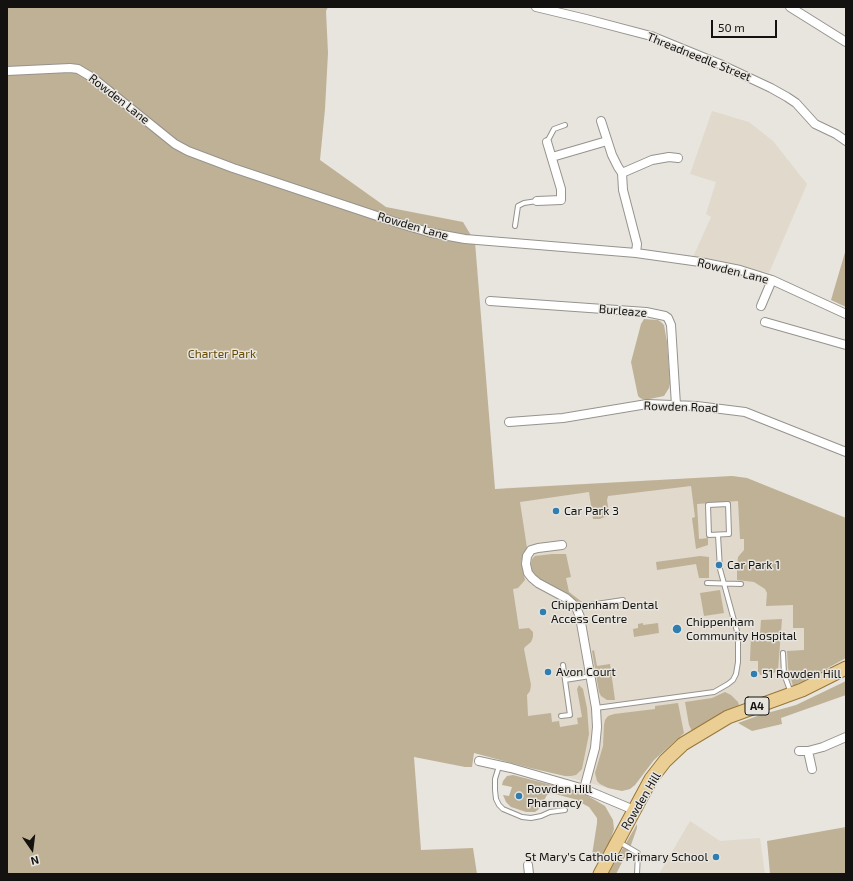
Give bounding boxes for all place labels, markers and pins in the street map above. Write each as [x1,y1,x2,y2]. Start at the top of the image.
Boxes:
place label: Car Park 3 [564,504,619,518]
marker: Car Park 3 [551,506,561,516]
place label: Car Park 1 [727,558,780,572]
marker: Car Park 1 [714,560,724,570]
place label: Chippenham Dental Access Centre [551,598,658,626]
marker: Chippenham Dental Access Centre [538,607,548,617]
place label: Chippenham Community Hospital [686,615,797,643]
marker: Chippenham Community Hospital [671,623,683,635]
place label: Avon Court [556,665,616,679]
marker: Avon Court [543,667,553,677]
place label: 51 Rowden Hill [762,667,841,681]
marker: 51 Rowden Hill [749,669,759,679]
place label: Rowden Hill Pharmacy [527,782,592,810]
marker: Rowden Hill Pharmacy [514,791,524,801]
place label: St Mary's Catholic Primary School [525,850,708,864]
marker: St Mary's Catholic Primary School [711,852,721,862]

